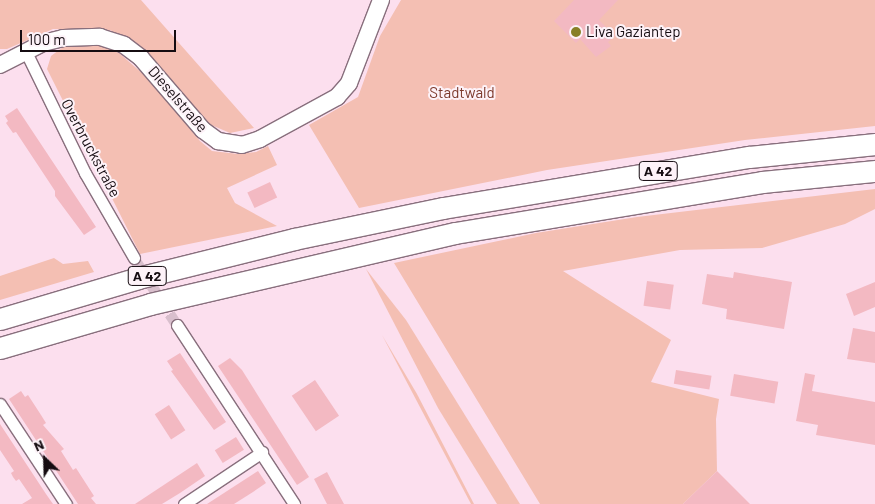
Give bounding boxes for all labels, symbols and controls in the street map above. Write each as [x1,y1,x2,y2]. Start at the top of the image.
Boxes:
scale bar [22,20,179,52]
place label: Liva Gaziantep [586,23,680,41]
marker: Liva Gaziantep [570,26,582,38]
text: 100 m [28,30,66,48]
street label: Dieselstraße [144,62,212,136]
park label: Stadtwald [429,84,495,102]
street label: Overbruckstraße [58,96,124,200]
road number: A 42 [638,160,678,182]
road number: A 42 [127,264,167,288]
north arrow [20,434,70,484]
text: N [31,435,46,454]

